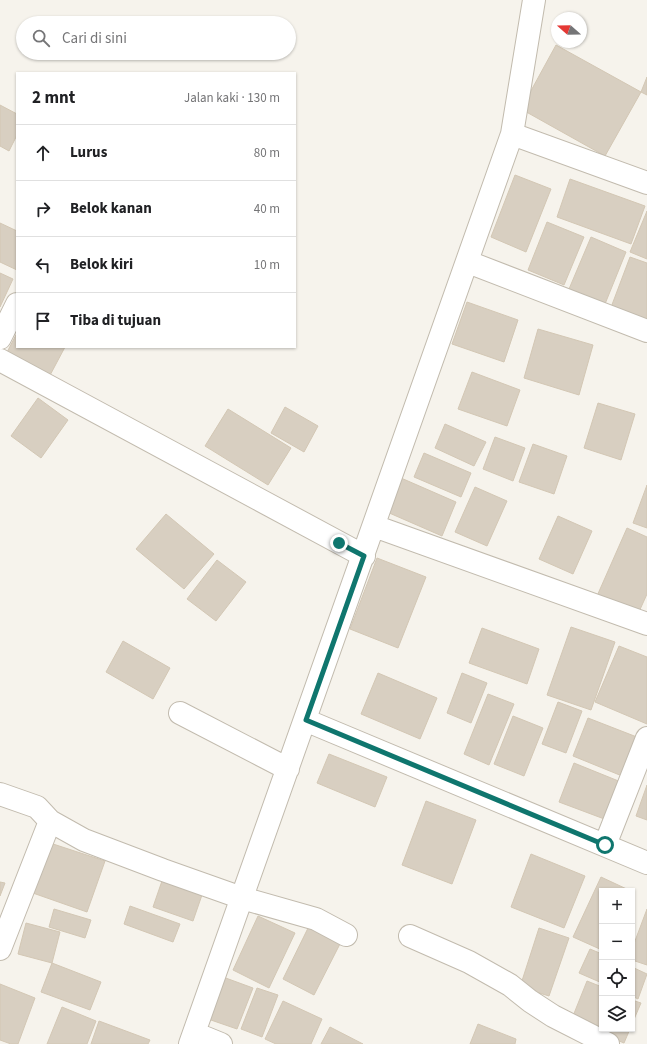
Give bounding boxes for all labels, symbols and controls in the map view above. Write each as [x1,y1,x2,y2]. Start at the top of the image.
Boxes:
north arrow [551,12,587,48]
search box [16,16,296,60]
icon: search [30,27,52,49]
text: Cari di sini [62,28,127,49]
text: 2 mnt [32,86,75,110]
text: Jalan kaki · 130 m [184,89,280,107]
icon: ahead [32,142,54,164]
text: Lurus [70,142,107,163]
text: 80 m [254,144,280,162]
icon: right [32,198,54,220]
text: Belok kanan [70,198,152,219]
text: 40 m [254,200,280,218]
icon: left [32,254,54,276]
text: Belok kiri [70,254,133,275]
text: 10 m [254,256,280,274]
icon: arrive [32,310,54,332]
text: Tiba di tujuan [70,310,161,331]
route end [330,534,348,552]
route start [596,836,614,854]
map controls [599,888,635,1032]
button: + [599,888,635,924]
button: − [599,924,635,960]
button: locate [599,960,635,996]
button: layers [599,996,635,1032]

